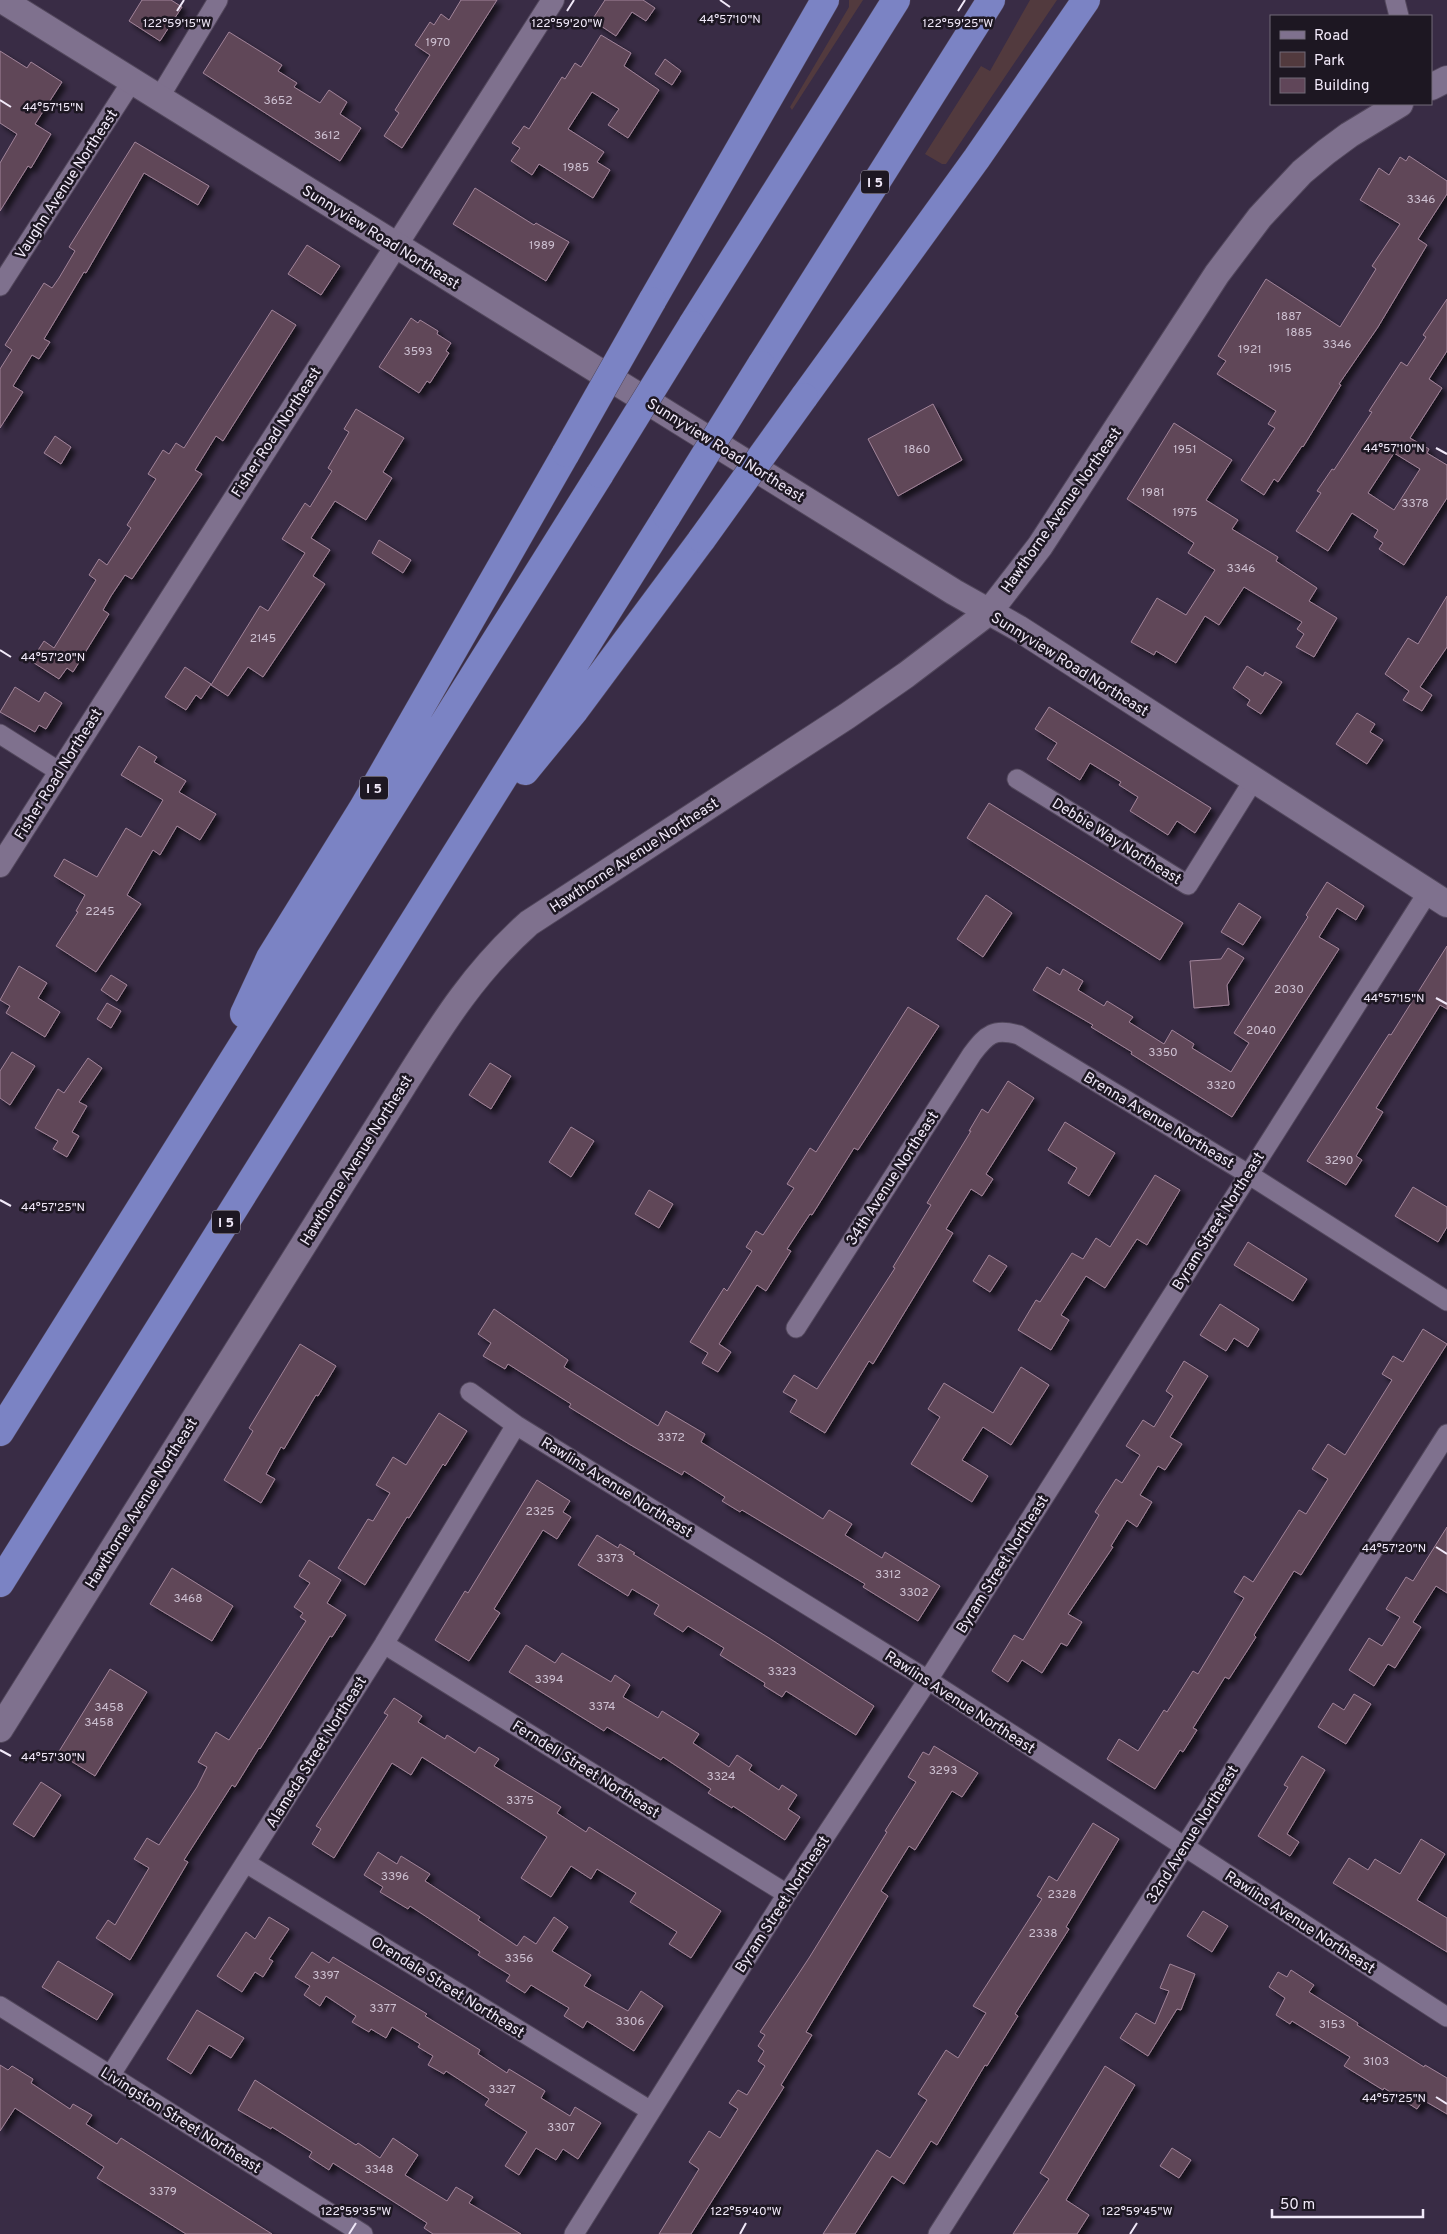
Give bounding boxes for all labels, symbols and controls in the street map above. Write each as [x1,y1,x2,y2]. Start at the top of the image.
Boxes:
text: 44°57'10"N [699,12,761,28]
legend [1270,15,1432,105]
text: 122°59'15"W [143,16,211,32]
text: 122°59'20"W [531,16,603,32]
text: 122°59'25"W [923,16,993,32]
text: Road [1314,27,1349,46]
house number: 1970 [426,35,450,51]
text: Park [1314,52,1345,71]
text: Building [1314,77,1369,96]
house number: 3652 [263,93,293,109]
text: 44°57'15"N [22,100,84,116]
street label: Vaughn Avenue Northeast [12,106,123,263]
house number: 3612 [314,128,340,144]
house number: 1985 [563,160,589,176]
road number: I 5 [861,170,889,193]
street label: Sunnyview Road Northeast [298,182,463,295]
house number: 3346 [1406,192,1436,208]
house number: 1989 [529,238,555,254]
house number: 1887 [1276,309,1302,325]
house number: 1885 [1286,325,1312,341]
house number: 3346 [1322,337,1352,353]
house number: 1921 [1238,342,1262,358]
house number: 3593 [404,344,432,360]
house number: 1915 [1268,361,1292,377]
street label: Fisher Road Northeast [228,364,326,501]
street label: Sunnyview Road Northeast [643,395,808,508]
street label: Hawthorne Avenue Northeast [998,424,1127,597]
text: 44°57'10"N [1363,441,1425,457]
house number: 1860 [904,442,930,458]
house number: 1951 [1173,442,1197,458]
house number: 1981 [1141,485,1165,501]
house number: 3378 [1401,496,1429,512]
house number: 1975 [1173,505,1198,521]
house number: 3346 [1226,561,1256,577]
street label: Sunnyview Road Northeast [987,609,1152,722]
house number: 2145 [250,631,276,647]
text: 44°57'20"N [21,650,85,666]
street label: Fisher Road Northeast [11,706,107,844]
road number: I 5 [360,776,388,800]
street label: Hawthorne Avenue Northeast [547,794,723,918]
street label: Debbie Way Northeast [1048,795,1184,890]
house number: 2245 [85,904,115,920]
house number: 2030 [1274,982,1304,998]
text: 44°57'15"N [1363,991,1425,1007]
house number: 2040 [1246,1023,1276,1039]
house number: 3350 [1148,1045,1178,1061]
street label: Brenna Avenue Northeast [1079,1069,1237,1174]
street label: Hawthorne Avenue Northeast [297,1072,418,1250]
house number: 3320 [1206,1078,1236,1094]
street label: 34th Avenue Northeast [843,1108,944,1250]
street label: Byram Street Northeast [1169,1149,1270,1295]
house number: 3290 [1324,1153,1354,1169]
text: 44°57'25"N [21,1200,85,1216]
road number: I 5 [212,1210,240,1234]
street label: Hawthorne Avenue Northeast [82,1415,203,1593]
house number: 3372 [657,1430,685,1446]
street label: Rawlins Avenue Northeast [537,1434,696,1543]
street label: Byram Street Northeast [953,1492,1054,1638]
house number: 2325 [525,1504,555,1520]
text: 44°57'20"N [1362,1541,1426,1557]
house number: 3373 [596,1551,624,1567]
house number: 3312 [875,1567,901,1583]
house number: 3302 [899,1585,929,1601]
house number: 3468 [173,1591,203,1607]
street label: Rawlins Avenue Northeast [880,1647,1038,1759]
house number: 3323 [768,1664,796,1680]
house number: 3394 [535,1672,563,1688]
street label: Alameda Street Northeast [263,1673,372,1832]
house number: 3374 [589,1699,615,1715]
house number: 3458 [94,1700,124,1716]
house number: 3458 [84,1715,114,1731]
street label: Ferndell Street Northeast [508,1717,662,1823]
text: 44°57'30"N [21,1750,85,1766]
street label: 32nd Avenue Northeast [1143,1762,1243,1907]
house number: 3293 [929,1763,957,1779]
house number: 3324 [707,1769,735,1785]
house number: 3375 [506,1793,534,1809]
street label: Byram Street Northeast [732,1833,835,1977]
street label: Rawlins Avenue Northeast [1220,1867,1378,1979]
house number: 3396 [381,1869,409,1885]
house number: 2328 [1047,1887,1077,1903]
house number: 2338 [1028,1926,1058,1942]
street label: Orendale Street Northeast [367,1933,528,2043]
house number: 3356 [504,1951,534,1967]
house number: 3397 [312,1968,340,1984]
house number: 3377 [369,2001,397,2017]
house number: 3306 [615,2014,645,2030]
house number: 3153 [1319,2017,1345,2033]
house number: 3103 [1363,2054,1389,2070]
street label: Livingston Street Northeast [96,2064,264,2179]
house number: 3327 [488,2082,516,2098]
text: 44°57'25"N [1362,2091,1426,2107]
house number: 3307 [547,2120,575,2136]
house number: 3348 [364,2162,394,2178]
house number: 3379 [149,2184,177,2200]
scale bar [1272,2186,1423,2218]
text: 50 m [1280,2196,1315,2215]
text: 122°59'35"W [321,2204,391,2220]
text: 122°59'40"W [710,2204,782,2220]
text: 122°59'45"W [1102,2204,1172,2220]

